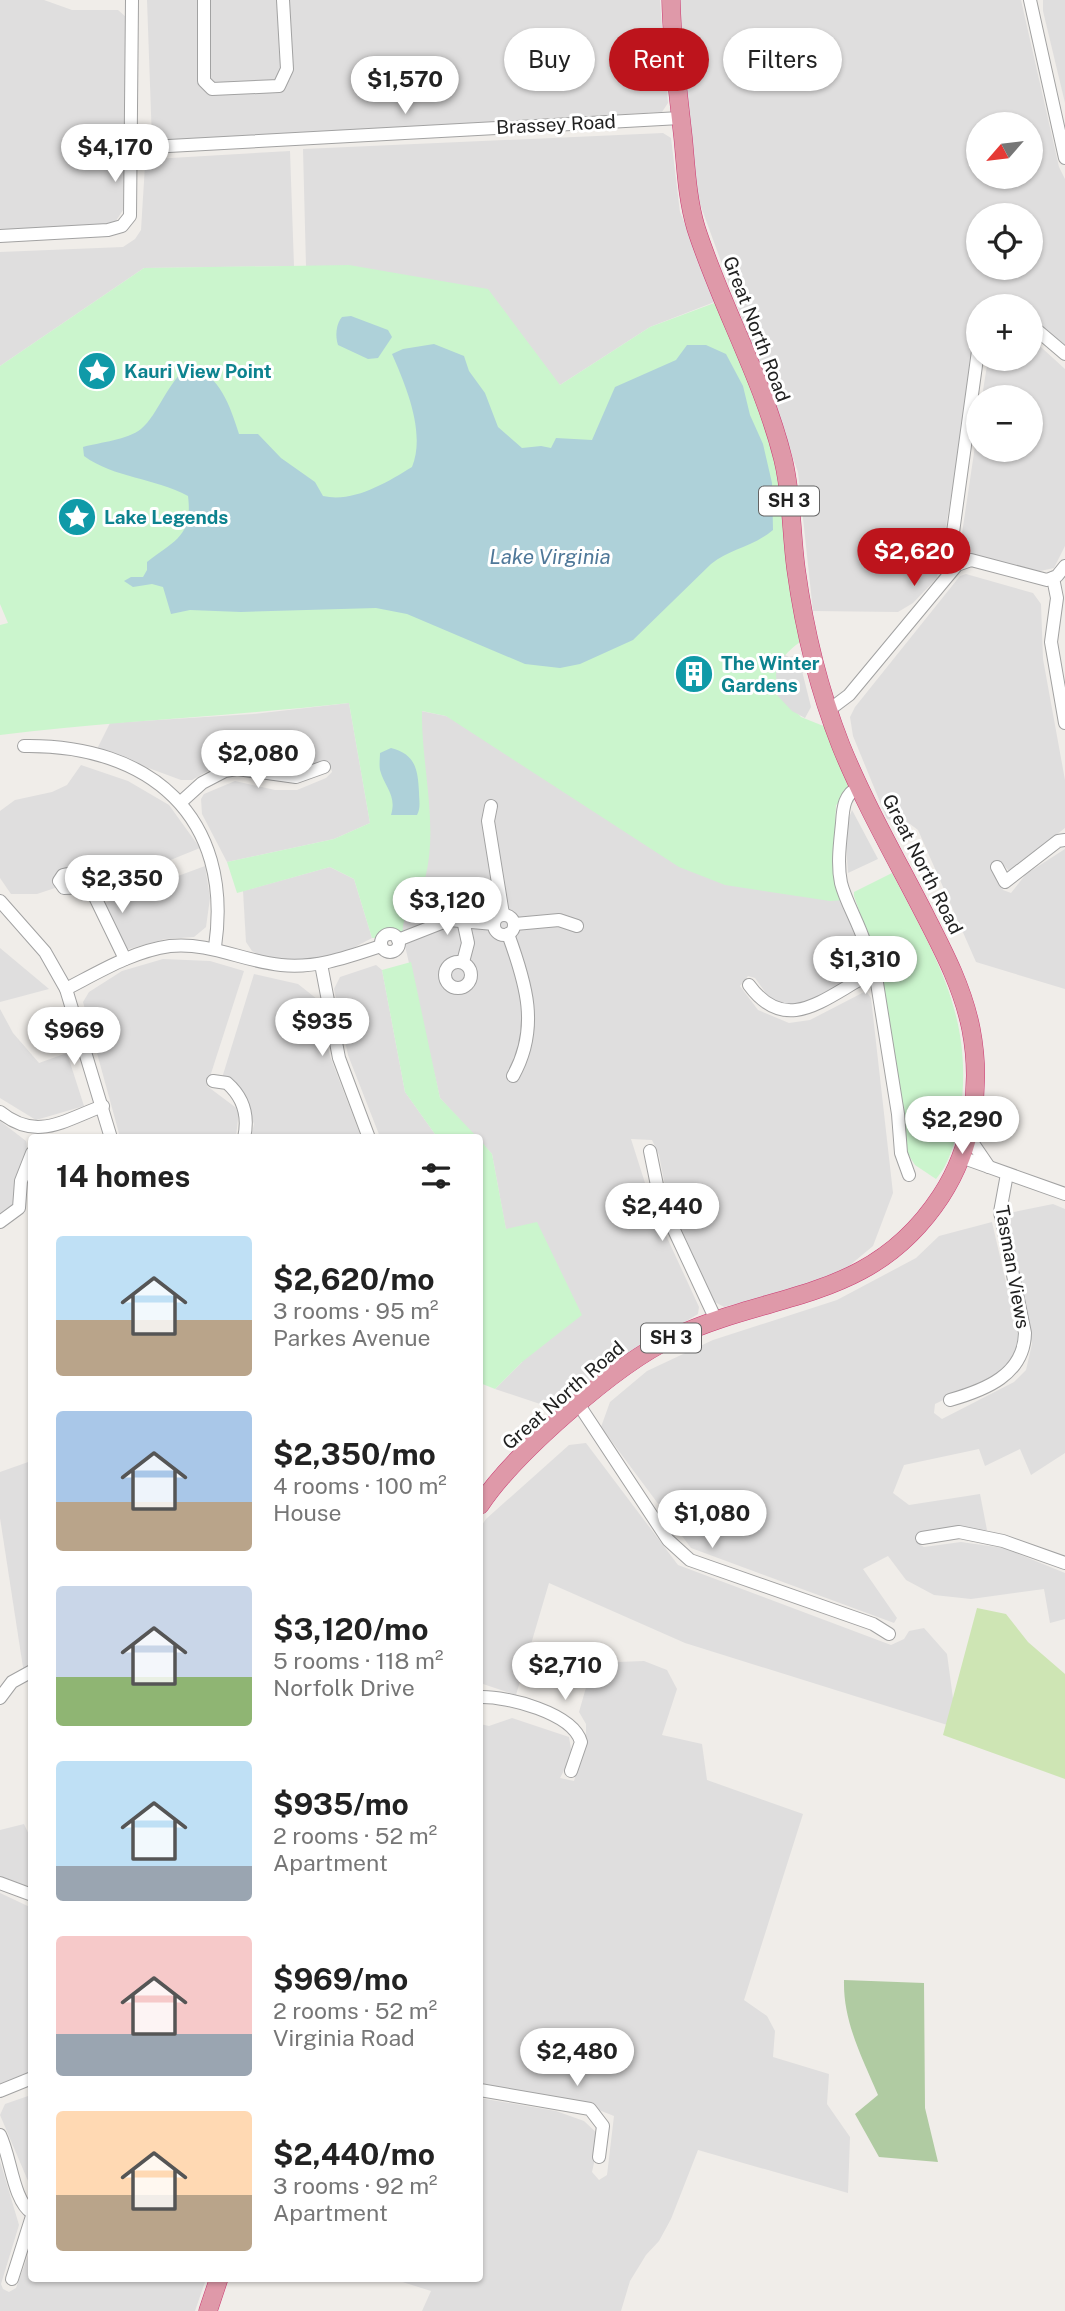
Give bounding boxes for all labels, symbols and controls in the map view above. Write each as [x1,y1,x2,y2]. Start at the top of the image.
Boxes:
chip: Buy [504,28,595,91]
chip: Rent [609,28,709,91]
chip: Filters [723,28,842,91]
pin: $1,570 [348,57,462,116]
text: $1,570 [367,65,443,92]
street label: Brassey Road [496,110,616,138]
north arrow [966,112,1043,189]
map controls [966,112,1043,462]
pin: $4,170 [58,124,172,184]
text: $4,170 [77,133,153,160]
button: locate [966,203,1043,280]
street label: Great North Road [719,253,795,405]
button: + [966,294,1043,371]
place icon: Kauri View Point [76,350,118,392]
place label: Kauri View Point [124,360,272,382]
button: − [966,385,1043,462]
road number: SH 3 [759,486,819,516]
place icon: Lake Legends [56,496,98,538]
place label: Lake Legends [104,506,228,528]
pin: $2,620 [857,528,971,588]
text: $2,620 [873,537,955,564]
water label: Lake Virginia [489,544,611,569]
place label: The Winter Gardens [721,652,820,696]
building icon: The Winter Gardens [673,653,715,695]
pin: $2,080 [201,730,315,790]
text: $2,080 [217,739,299,766]
street label: Great North Road [878,790,968,938]
pin: $2,350 [65,856,179,915]
text: $2,350 [81,864,163,891]
pin: $3,120 [390,878,504,937]
text: $3,120 [409,886,485,913]
pin: $1,310 [808,936,922,996]
text: $1,310 [829,945,901,972]
pin: $935 [281,998,363,1058]
pin: $969 [33,1007,115,1067]
text: $935 [291,1007,353,1034]
text: $969 [43,1016,105,1043]
pin: $2,290 [905,1096,1019,1156]
text: $2,290 [921,1105,1003,1132]
icon: filters [417,1157,455,1195]
text: 14 homes [56,1158,190,1194]
pin: $2,440 [605,1184,719,1243]
text: $2,440 [621,1192,703,1219]
street label: Tasman Views [991,1204,1035,1330]
text: $2,620/mo [273,1261,435,1297]
icon: home [112,1264,196,1348]
text: 3 rooms · 95 m² [273,1297,439,1324]
text: Parkes Avenue [273,1324,431,1351]
road number: SH 3 [641,1324,701,1352]
street label: Great North Road [498,1336,628,1454]
text: $2,350/mo [273,1436,436,1472]
icon: home [112,1439,196,1523]
text: 4 rooms · 100 m² [273,1472,447,1499]
pin: $1,080 [655,1490,769,1550]
text: House [273,1499,341,1526]
text: $1,080 [674,1499,750,1526]
text: $3,120/mo [273,1611,428,1647]
icon: home [112,1614,196,1698]
pin: $2,710 [508,1642,622,1702]
text: 5 rooms · 118 m² [273,1647,443,1674]
text: $2,710 [528,1651,602,1678]
text: Norfolk Drive [273,1674,415,1701]
text: $935/mo [273,1786,409,1822]
icon: home [112,1789,196,1873]
text: 2 rooms · 52 m² [273,1822,437,1849]
text: Apartment [273,1849,388,1876]
text: $969/mo [273,1961,408,1997]
icon: home [112,1964,196,2048]
text: 2 rooms · 52 m² [273,1997,437,2024]
text: Virginia Road [273,2024,415,2051]
pin: $2,480 [520,2028,634,2088]
text: $2,480 [536,2037,618,2064]
text: $2,440/mo [273,2136,435,2172]
icon: home [112,2139,196,2223]
text: 3 rooms · 92 m² [273,2172,438,2199]
text: Apartment [273,2199,388,2226]

